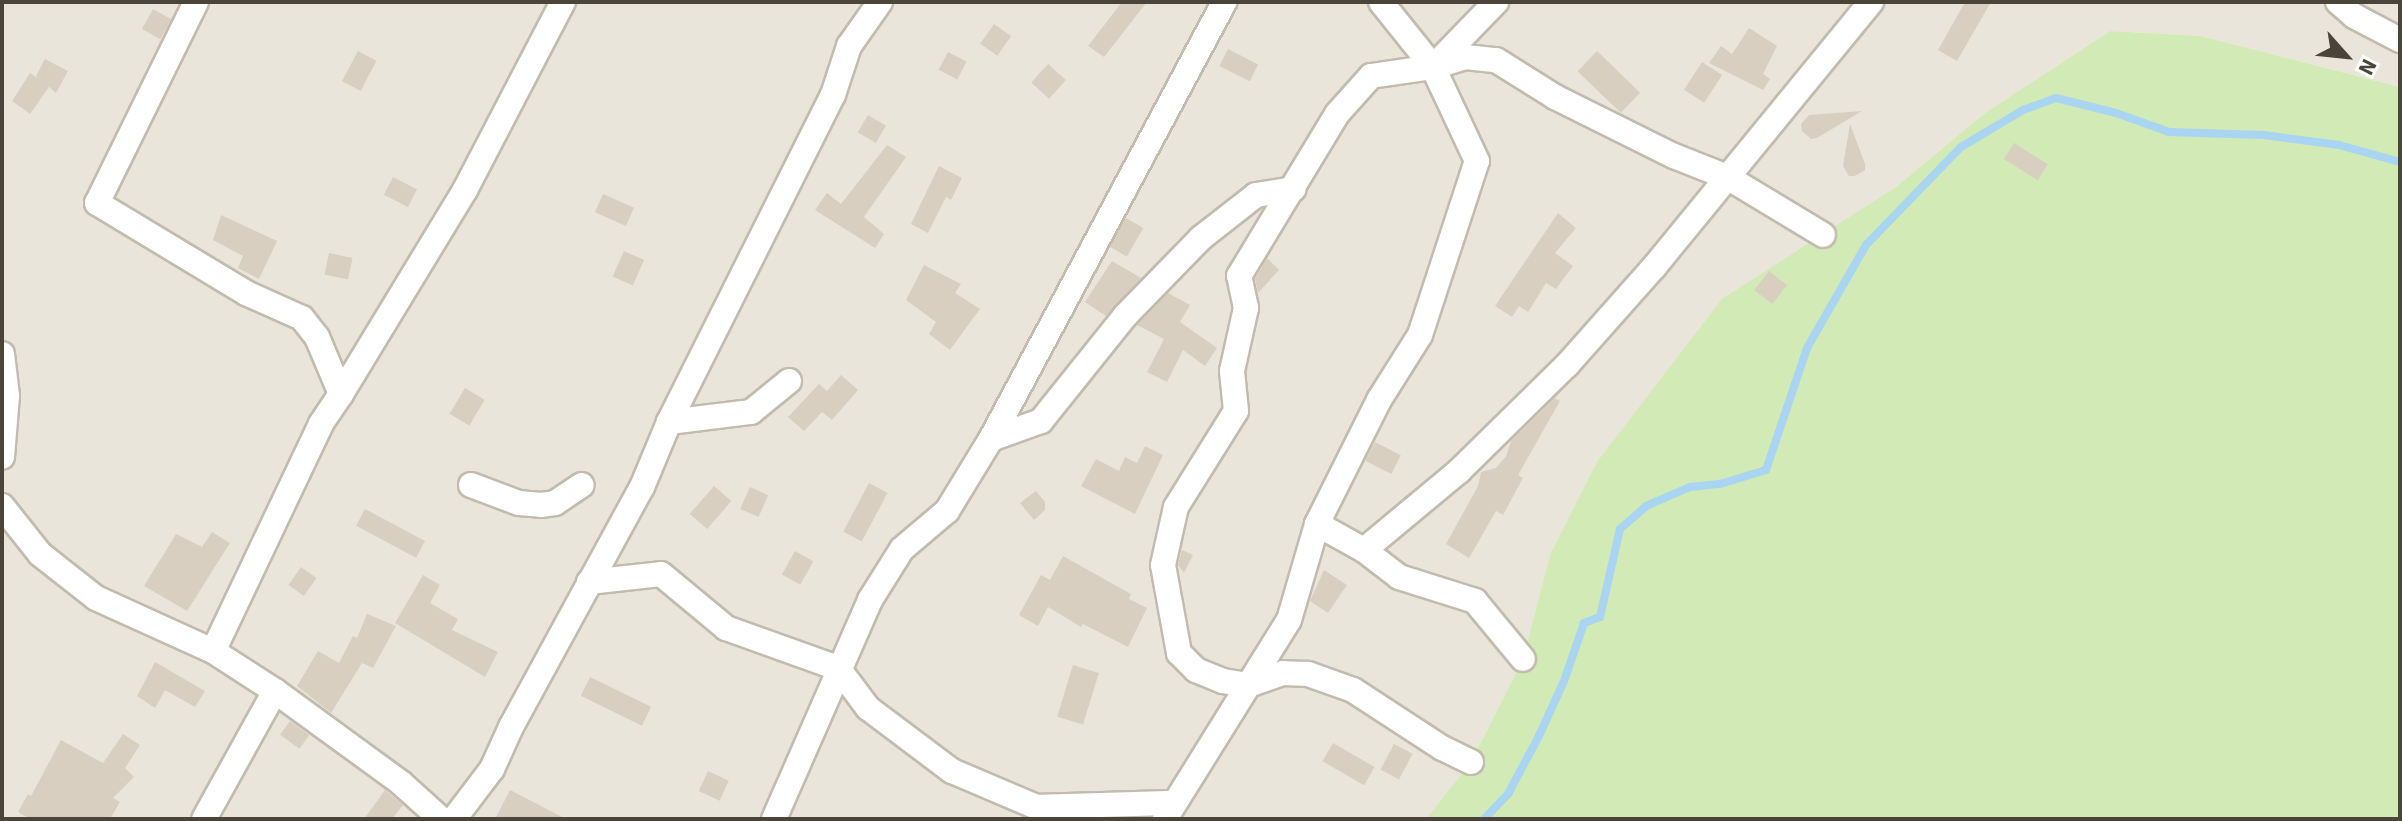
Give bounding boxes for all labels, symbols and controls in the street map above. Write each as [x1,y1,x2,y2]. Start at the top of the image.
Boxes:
north arrow [2306,16,2386,96]
text: N [2350,53,2385,81]

